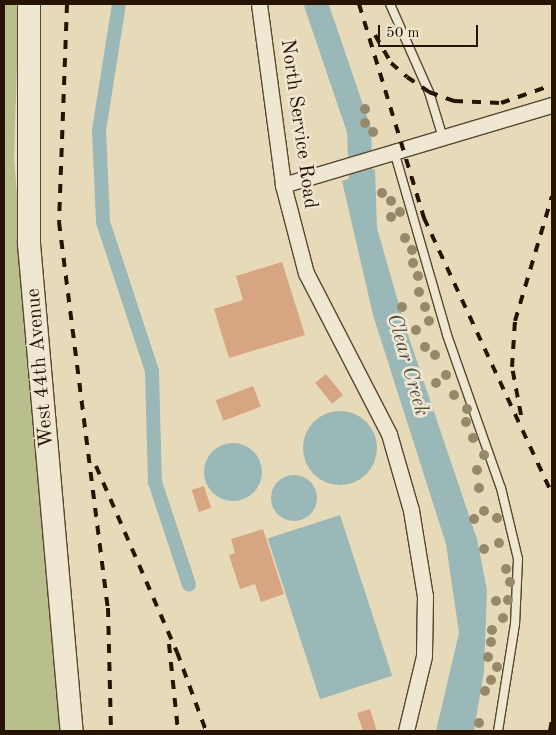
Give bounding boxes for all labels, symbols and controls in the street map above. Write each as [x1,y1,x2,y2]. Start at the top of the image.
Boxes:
scale bar [381,15,481,47]
text: 50 m [386,26,420,41]
street label: North Service Road [274,38,322,210]
street label: West 44th Avenue [22,287,60,449]
water label: Clear Creek [380,311,434,419]

